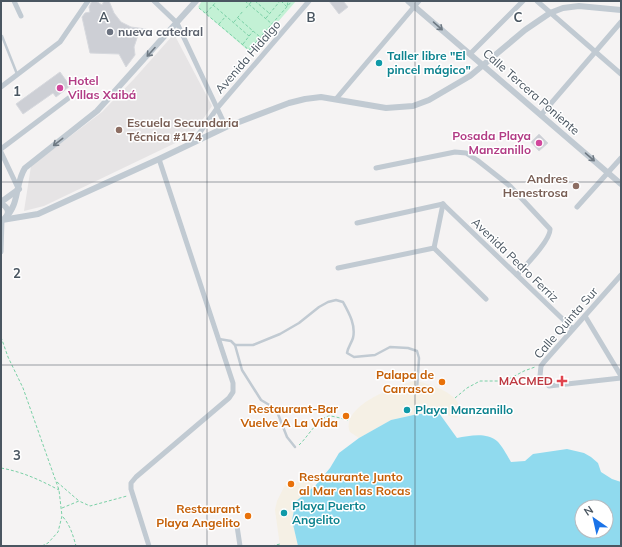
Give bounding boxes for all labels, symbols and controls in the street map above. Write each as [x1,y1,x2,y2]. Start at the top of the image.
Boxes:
text: A [99,9,109,25]
text: B [307,9,316,25]
text: C [514,9,523,25]
street label: Avenida Hidalgo [212,17,284,96]
one-way arrow [433,22,443,31]
place label: nueva catedral [118,24,203,39]
marker: nueva catedral [105,27,115,37]
one-way arrow [147,46,156,57]
street label: Calle Tercera Poniente [480,46,583,138]
place label: Taller libre "El pincel mágico" [387,48,471,77]
marker: Taller libre "El pincel mágico" [374,58,384,68]
place label: Hotel Villas Xaibá [67,73,136,102]
text: 1 [13,83,21,99]
marker: Hotel Villas Xaibá [55,83,65,93]
place label: Escuela Secundaria Técnica #174 [127,115,239,144]
marker: Escuela Secundaria Técnica #174 [114,125,124,135]
place label: Posada Playa Manzanillo [452,128,531,157]
one-way arrow [53,137,64,146]
marker: Posada Playa Manzanillo [534,138,544,148]
one-way arrow [584,152,595,161]
place label: Andres Henestrosa [503,171,568,200]
marker: Andres Henestrosa [571,181,581,191]
street label: Avenida Pedro Ferriz [469,214,562,305]
text: 2 [13,265,21,281]
street label: Calle Quinta Sur [530,283,601,362]
place label: Palapa de Carrasco [376,367,434,396]
place label: MACMED [499,373,553,388]
marker: MACMED [556,375,568,387]
marker: Palapa de Carrasco [437,377,447,387]
place label: Restaurant-Bar Vuelve A La Vida [239,401,338,430]
place label: Playa Manzanillo [415,402,513,417]
marker: Playa Manzanillo [402,405,412,415]
marker: Restaurant-Bar Vuelve A La Vida [341,411,351,421]
text: 3 [13,447,21,463]
place label: Restaurante Junto al Mar en las Rocas [299,469,411,498]
marker: Restaurante Junto al Mar en las Rocas [286,479,296,489]
place label: Playa Puerto Angelito [292,498,366,527]
north arrow [574,499,614,539]
place label: Restaurant Playa Angelito [156,501,240,530]
text: N [581,503,596,519]
marker: Playa Puerto Angelito [279,508,289,518]
marker: Restaurant Playa Angelito [243,511,253,521]

